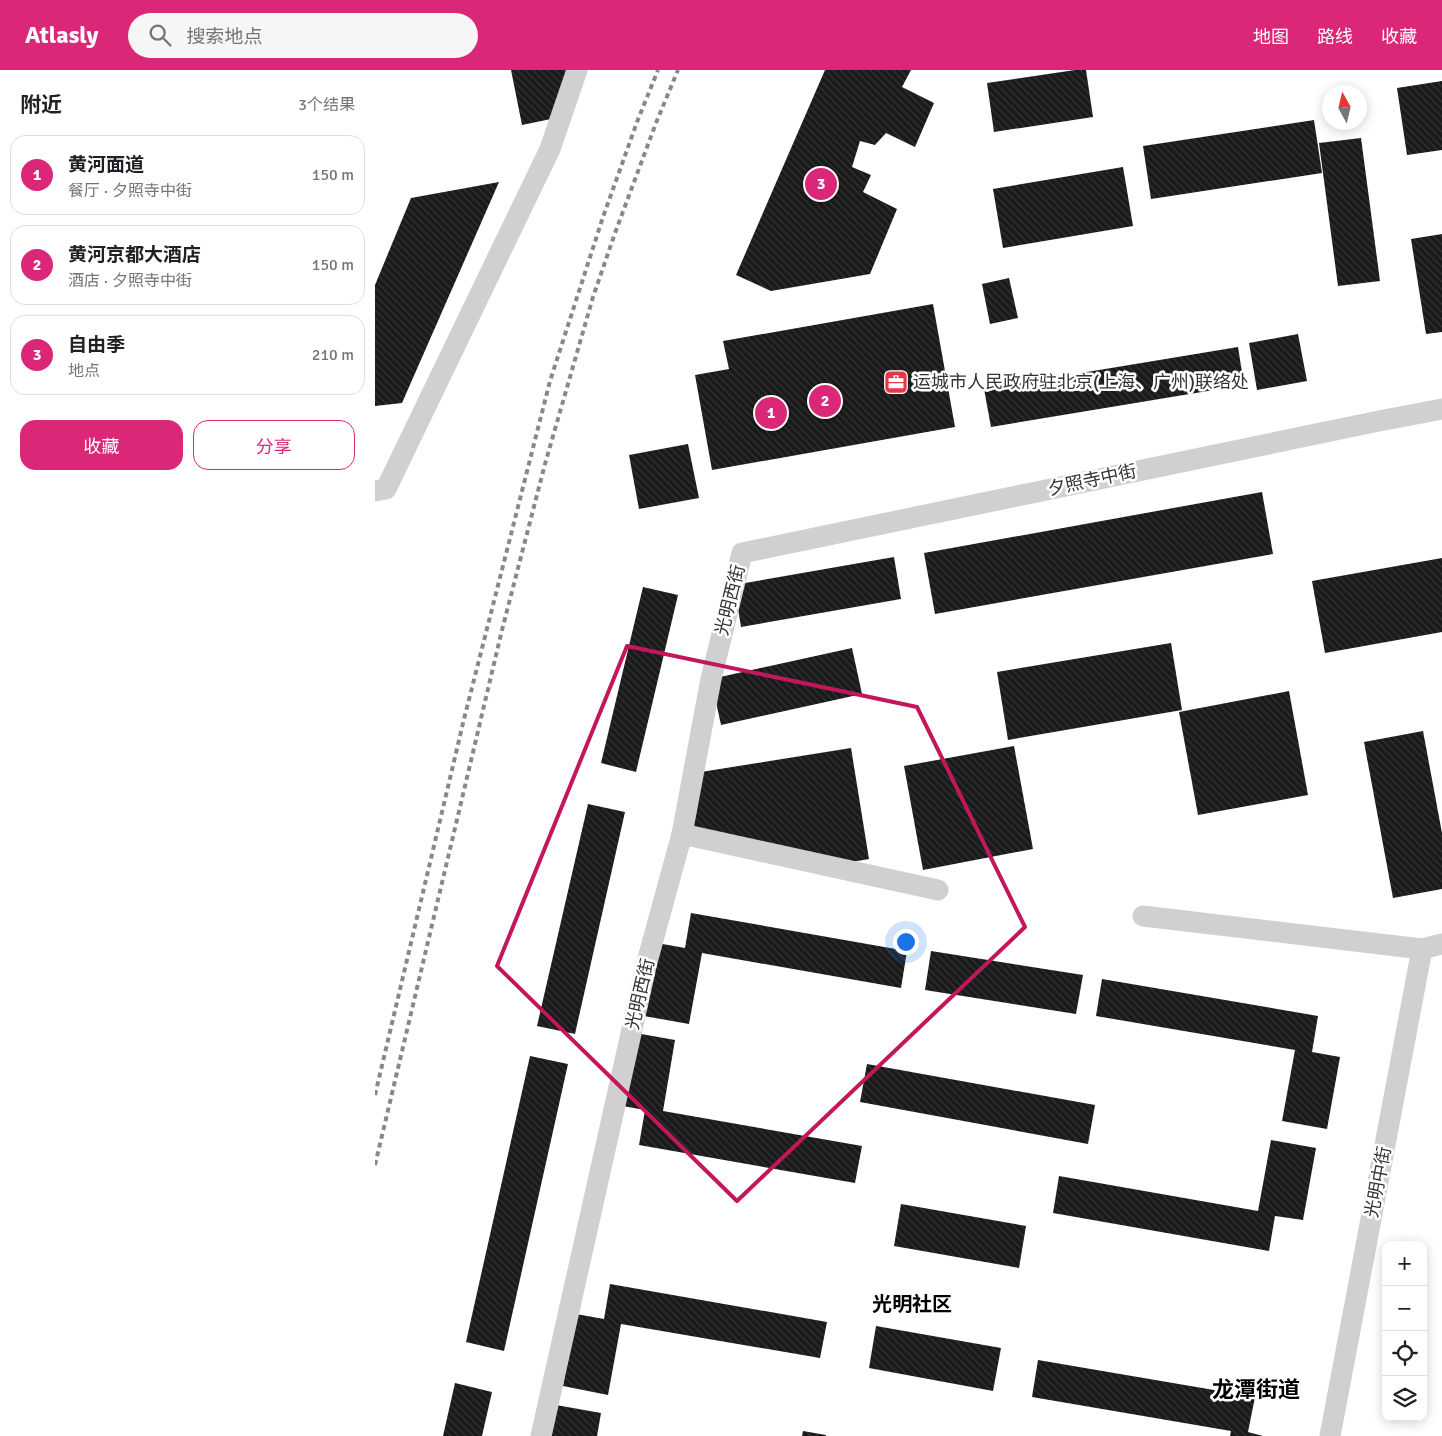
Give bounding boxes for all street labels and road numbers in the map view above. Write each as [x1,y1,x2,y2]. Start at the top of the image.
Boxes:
street label: 夕照寺中街 [1046,460,1138,500]
street label: 光明西街 [711,562,749,638]
street label: 光明西街 [621,956,659,1032]
street label: 光明中街 [1360,1145,1396,1219]

